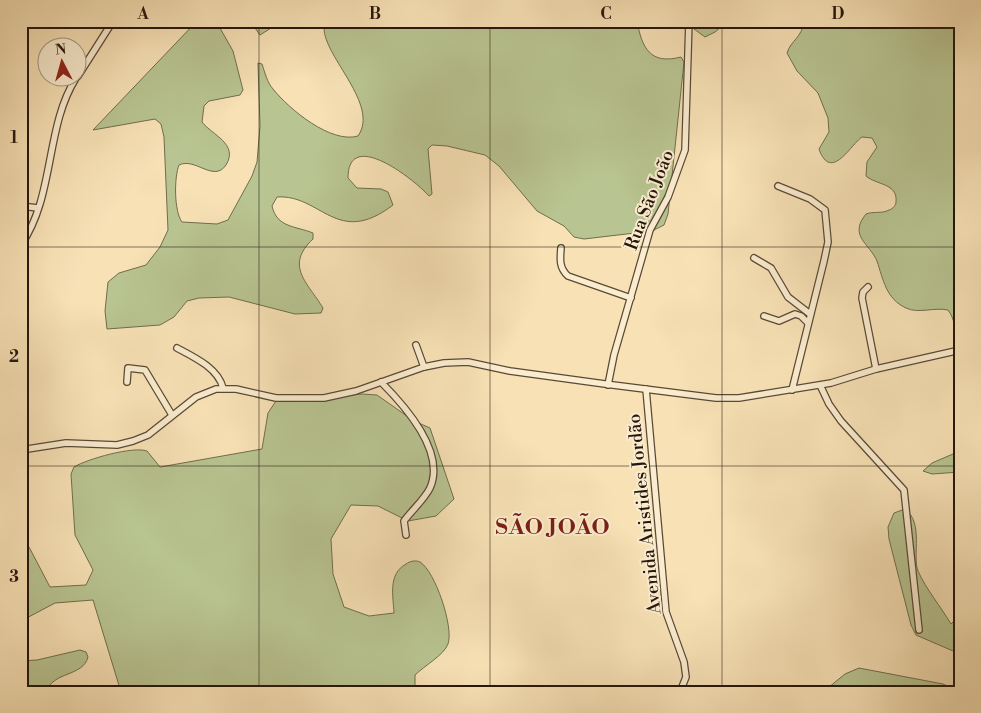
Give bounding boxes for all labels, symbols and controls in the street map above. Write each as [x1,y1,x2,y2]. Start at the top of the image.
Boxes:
text: A [136,4,149,24]
text: B [369,4,381,24]
text: C [600,4,612,24]
text: D [832,4,845,24]
north arrow [38,38,88,88]
text: N [54,41,67,60]
text: 1 [10,128,18,148]
street label: Rua São João [620,147,679,254]
text: 2 [9,347,19,367]
street label: Avenida Aristides Jordão [623,413,667,616]
district label: SÃO JOÃO [495,512,611,541]
text: 3 [9,567,19,587]

